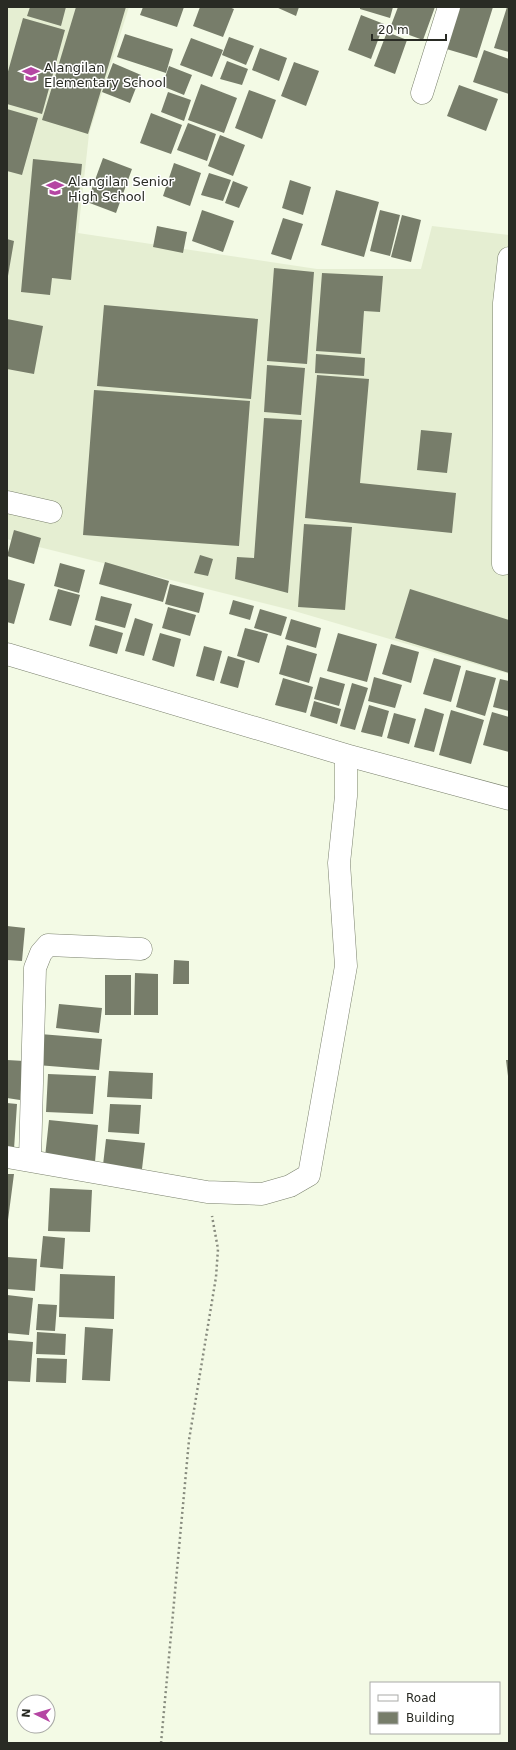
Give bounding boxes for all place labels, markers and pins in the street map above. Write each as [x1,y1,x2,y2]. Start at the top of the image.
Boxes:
place label: Alangilan Elementary School [44,60,166,90]
school or university icon: Alangilan Elementary School [21,64,41,84]
place label: Alangilan Senior High School [68,174,175,204]
school or university icon: Alangilan Senior High School [45,178,65,198]

